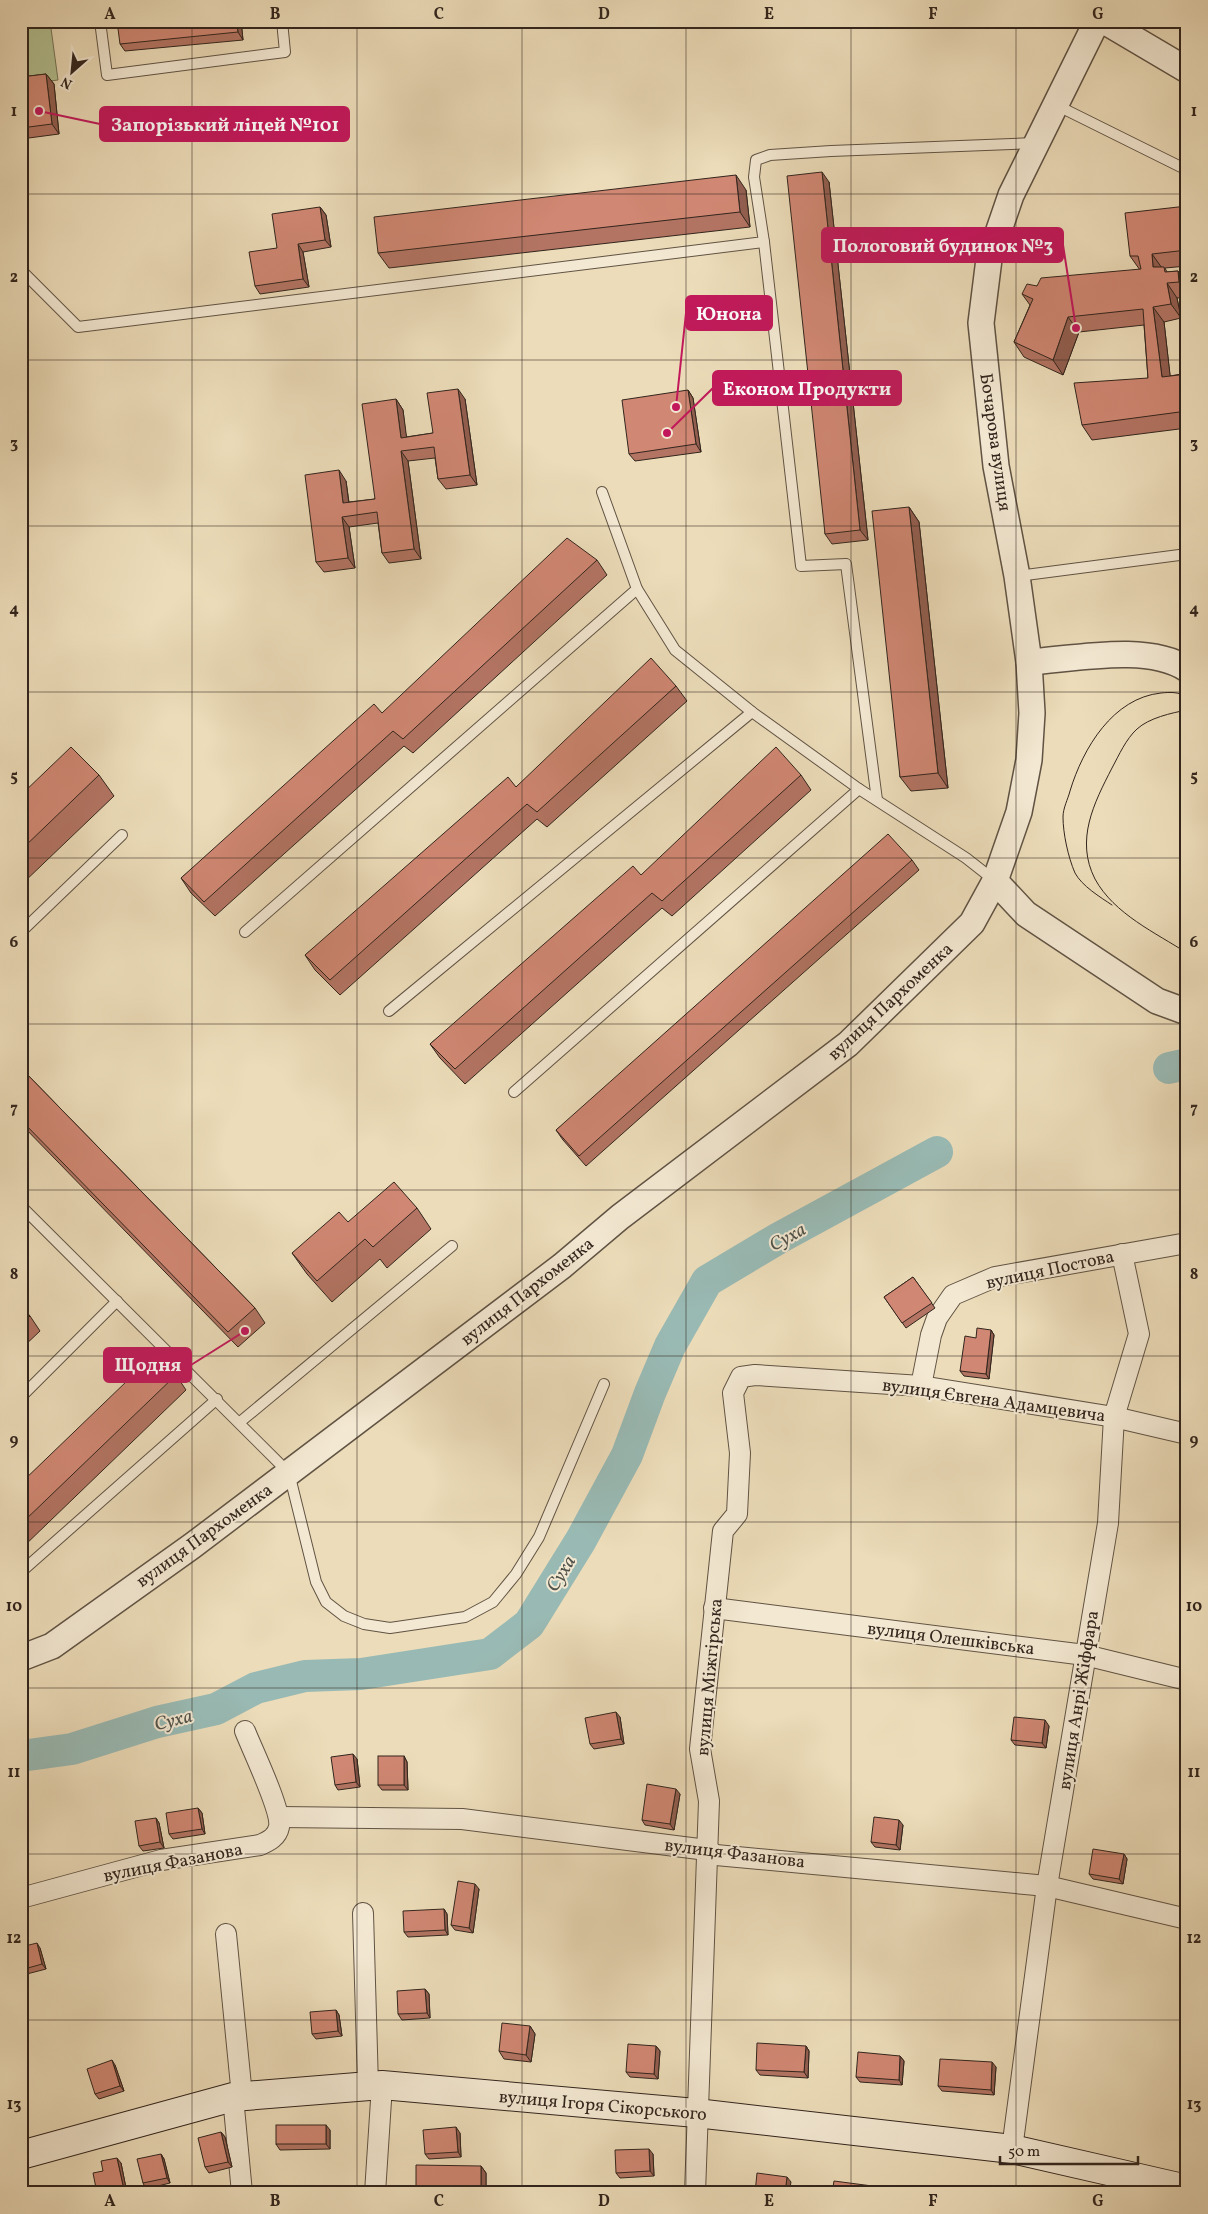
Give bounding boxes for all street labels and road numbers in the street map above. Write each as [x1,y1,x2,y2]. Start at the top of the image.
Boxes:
street label: Бочарова вулиця [972,372,1017,513]
street label: вулиця Пархоменка [823,937,959,1067]
street label: вулиця Пархоменка [456,1232,600,1352]
street label: вулиця Постова [984,1245,1117,1296]
street label: вулиця Євгена Адамцевича [881,1373,1107,1430]
street label: вулиця Пархоменка [132,1478,278,1594]
street label: вулиця Міжгірська [691,1597,730,1757]
street label: вулиця Анрі Жіффара [1053,1609,1106,1792]
street label: вулиця Олешківська [866,1617,1036,1662]
street label: вулиця Фазанова [663,1833,807,1876]
street label: вулиця Фазанова [102,1838,245,1889]
street label: вулиця Ігоря Сікорського [498,2085,708,2128]

